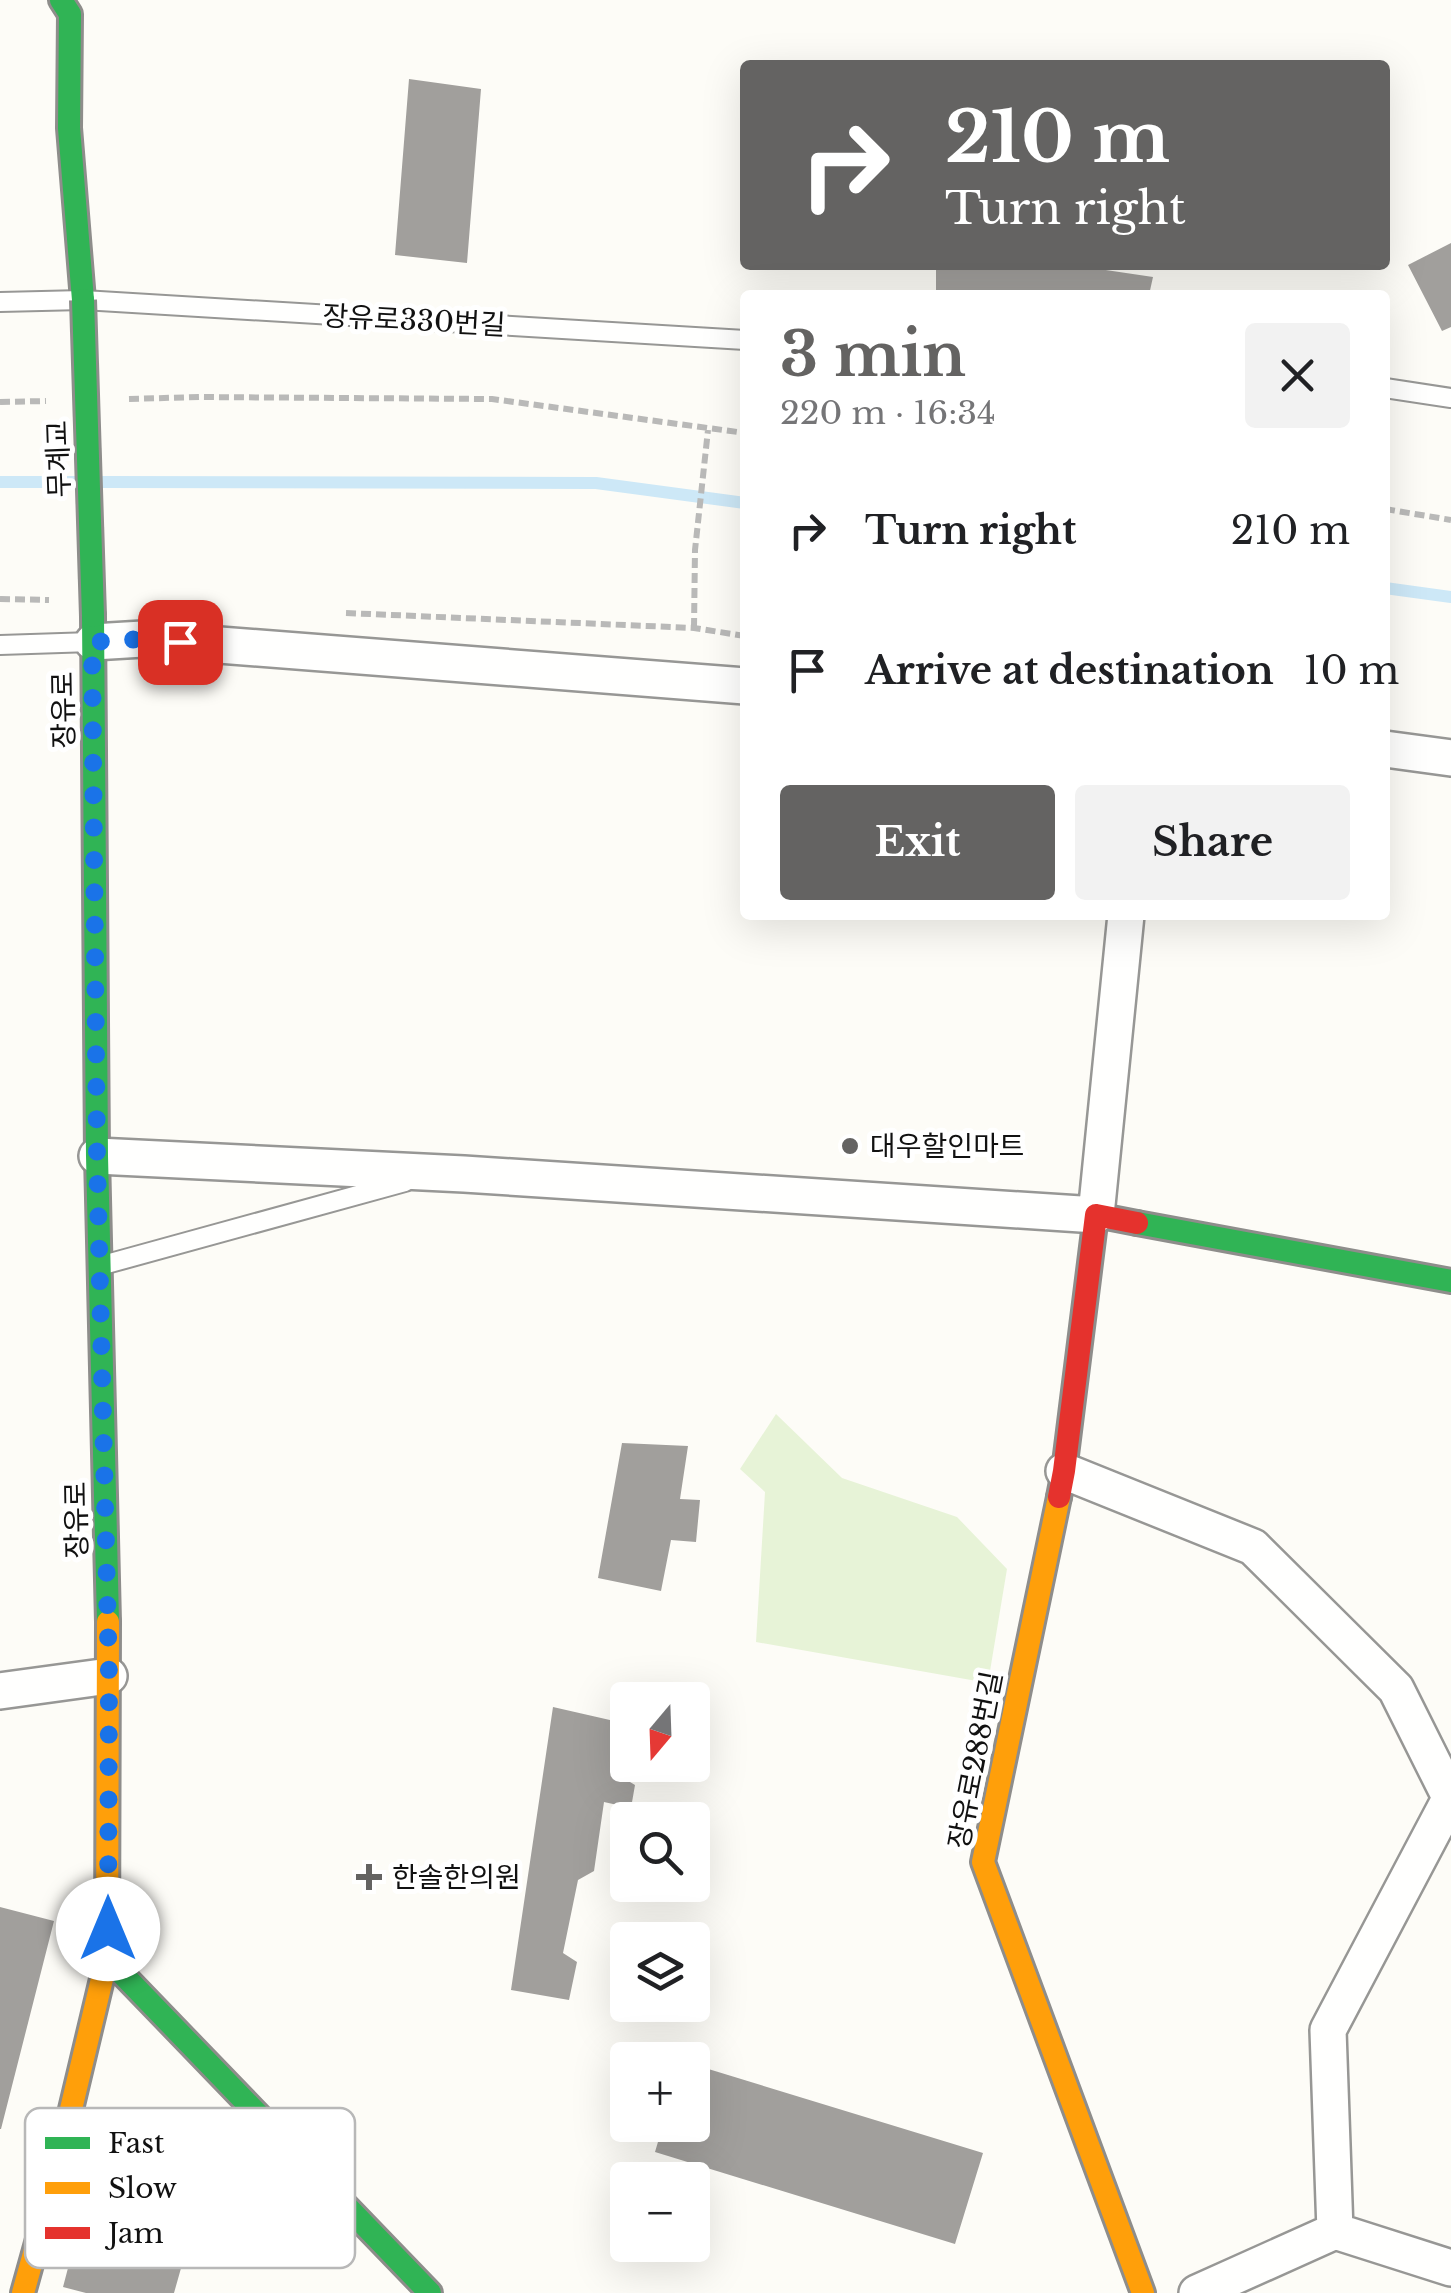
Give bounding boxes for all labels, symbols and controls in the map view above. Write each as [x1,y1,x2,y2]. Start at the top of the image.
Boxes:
text: 210 m [945,94,1170,181]
icon: right [780,100,910,230]
text: Turn right [945,180,1186,236]
street label: 장유로330번길 [322,298,506,343]
text: 3 min [780,318,966,392]
button: close [1245,323,1350,428]
text: 220 m · 16:34 [780,393,996,433]
street label: 무계교 [40,420,77,498]
icon: right [780,503,835,558]
text: Turn right [865,507,1076,554]
text: 210 m [1231,507,1350,554]
pin [138,600,223,685]
icon: arrive [153,615,208,670]
icon: arrive [780,643,835,698]
text: Arrive at destination [865,647,1274,694]
text: 10 m [1304,647,1399,694]
street label: 장유로 [45,671,82,749]
button: Exit [780,785,1055,900]
button: Share [1075,785,1350,900]
place label: 대우할인마트 [870,1129,1025,1164]
marker: 대우할인마트 [839,1135,861,1157]
street label: 장유로 [58,1481,95,1559]
street label: 장유로288번길 [941,1668,1010,1852]
north arrow [610,1682,710,1782]
map controls [610,1682,710,2262]
button: search [610,1802,710,1902]
place label: 한솔한의원 [392,1860,521,1895]
marker: 한솔한의원 [356,1864,382,1890]
position arrow [56,1877,160,1981]
button: layers [610,1922,710,2022]
button: + [610,2042,710,2142]
legend [25,2108,355,2268]
text: Fast [108,2126,165,2161]
button: − [610,2162,710,2262]
text: Slow [108,2171,177,2206]
text: Jam [104,2216,164,2251]

